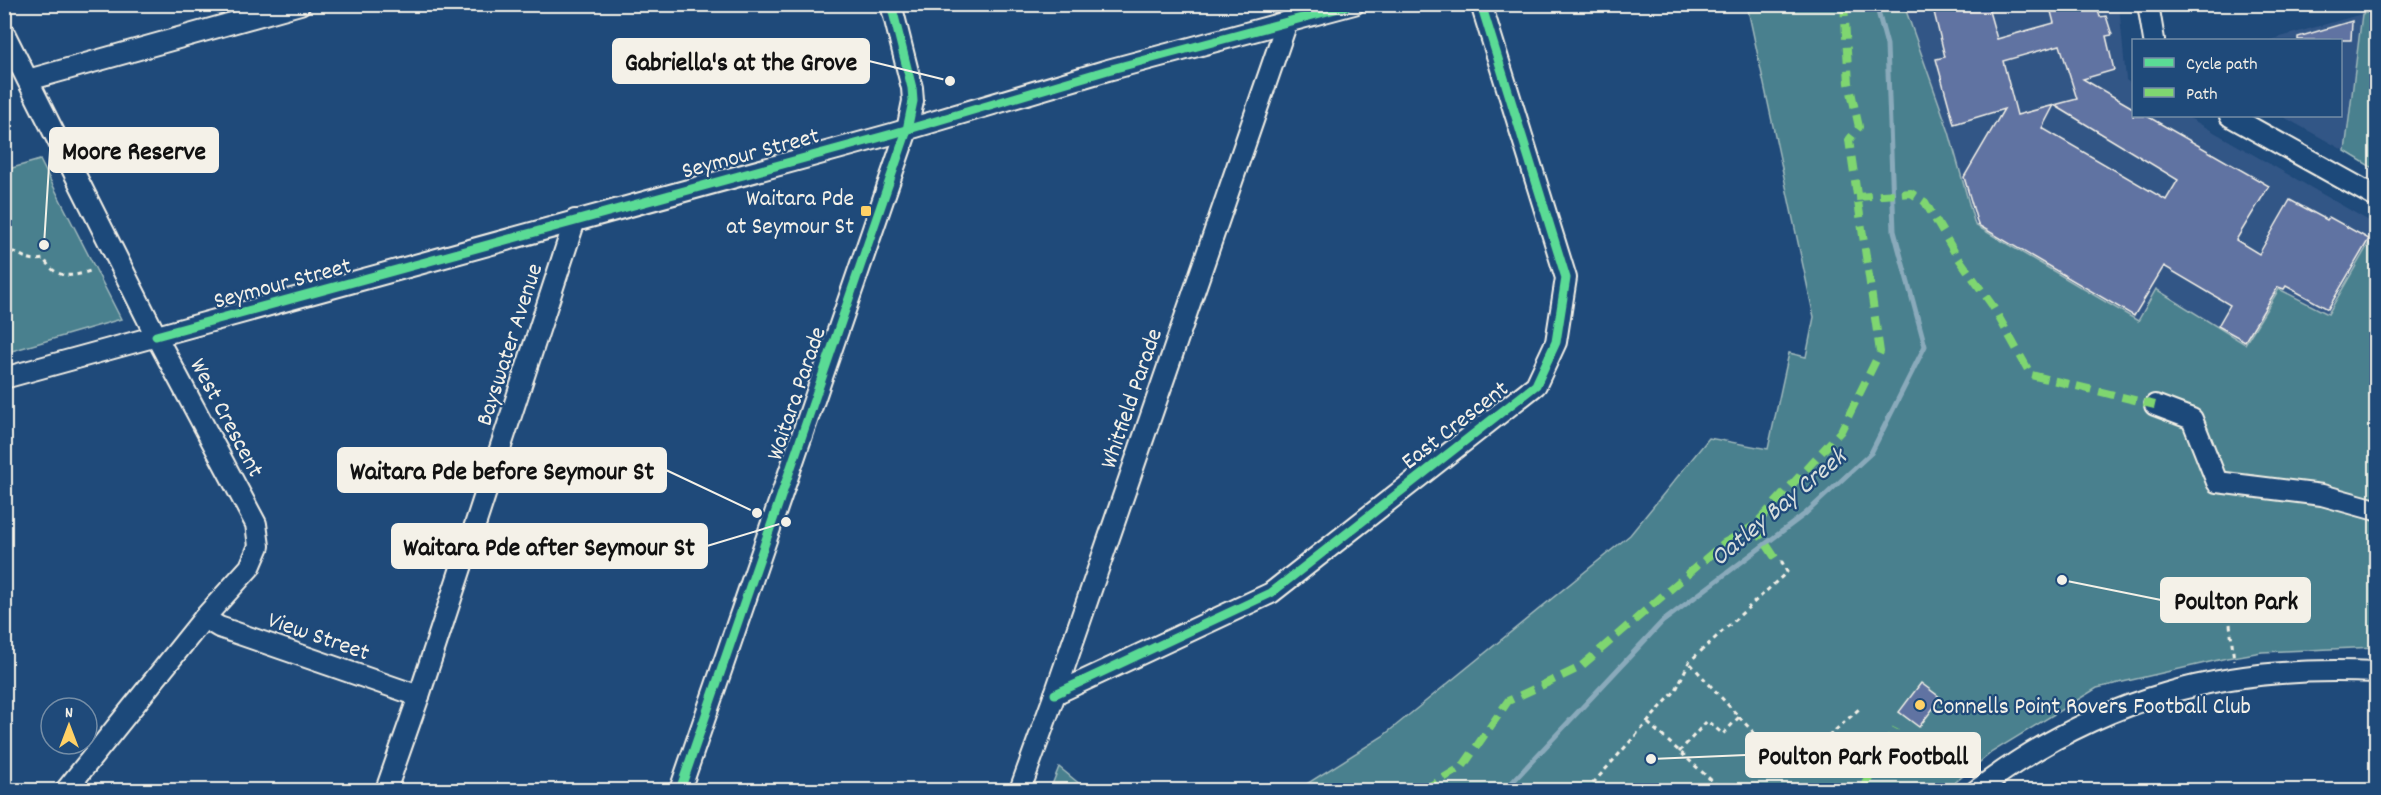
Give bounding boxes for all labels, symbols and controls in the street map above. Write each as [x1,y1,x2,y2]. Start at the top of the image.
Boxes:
callout: Gabriella's at the Grove [613,39,869,83]
legend [2132,39,2342,117]
text: Gabriella's at the Grove [625,46,857,83]
text: Cycle path [2186,53,2257,78]
text: Path [2186,83,2218,108]
street label: Seymour Street [678,120,823,190]
callout: Moore Reserve [50,128,218,172]
text: Moore Reserve [62,135,206,172]
place label: Waitara Pde at Seymour St [726,183,854,245]
marker: Waitara Pde at Seymour St [859,204,873,218]
street label: Seymour Street [210,250,355,320]
street label: Bayswater Avenue [469,259,553,430]
street label: Waitara Parade [759,323,837,465]
street label: Whitfield Parade [1093,324,1173,474]
street label: West Crescent [180,353,271,484]
street label: East Crescent [1395,373,1517,479]
water label: Oatley Bay Creek [1703,439,1857,577]
callout: Waitara Pde before Seymour St [338,448,666,492]
text: Waitara Pde before Seymour St [350,455,654,492]
callout: Waitara Pde after Seymour St [392,524,707,568]
text: Waitara Pde after Seymour St [403,531,695,568]
callout: Poulton Park [2161,578,2310,622]
text: Poulton Park [2174,585,2298,622]
street label: View Street [262,605,374,671]
place label: Connells Point Rovers Football Club [1932,691,2251,725]
north arrow [39,696,99,756]
marker: Connells Point Rovers Football Club [1913,698,1927,712]
text: N [65,702,73,725]
callout: Poulton Park Football [1746,733,1980,777]
text: Poulton Park Football [1758,740,1969,777]

